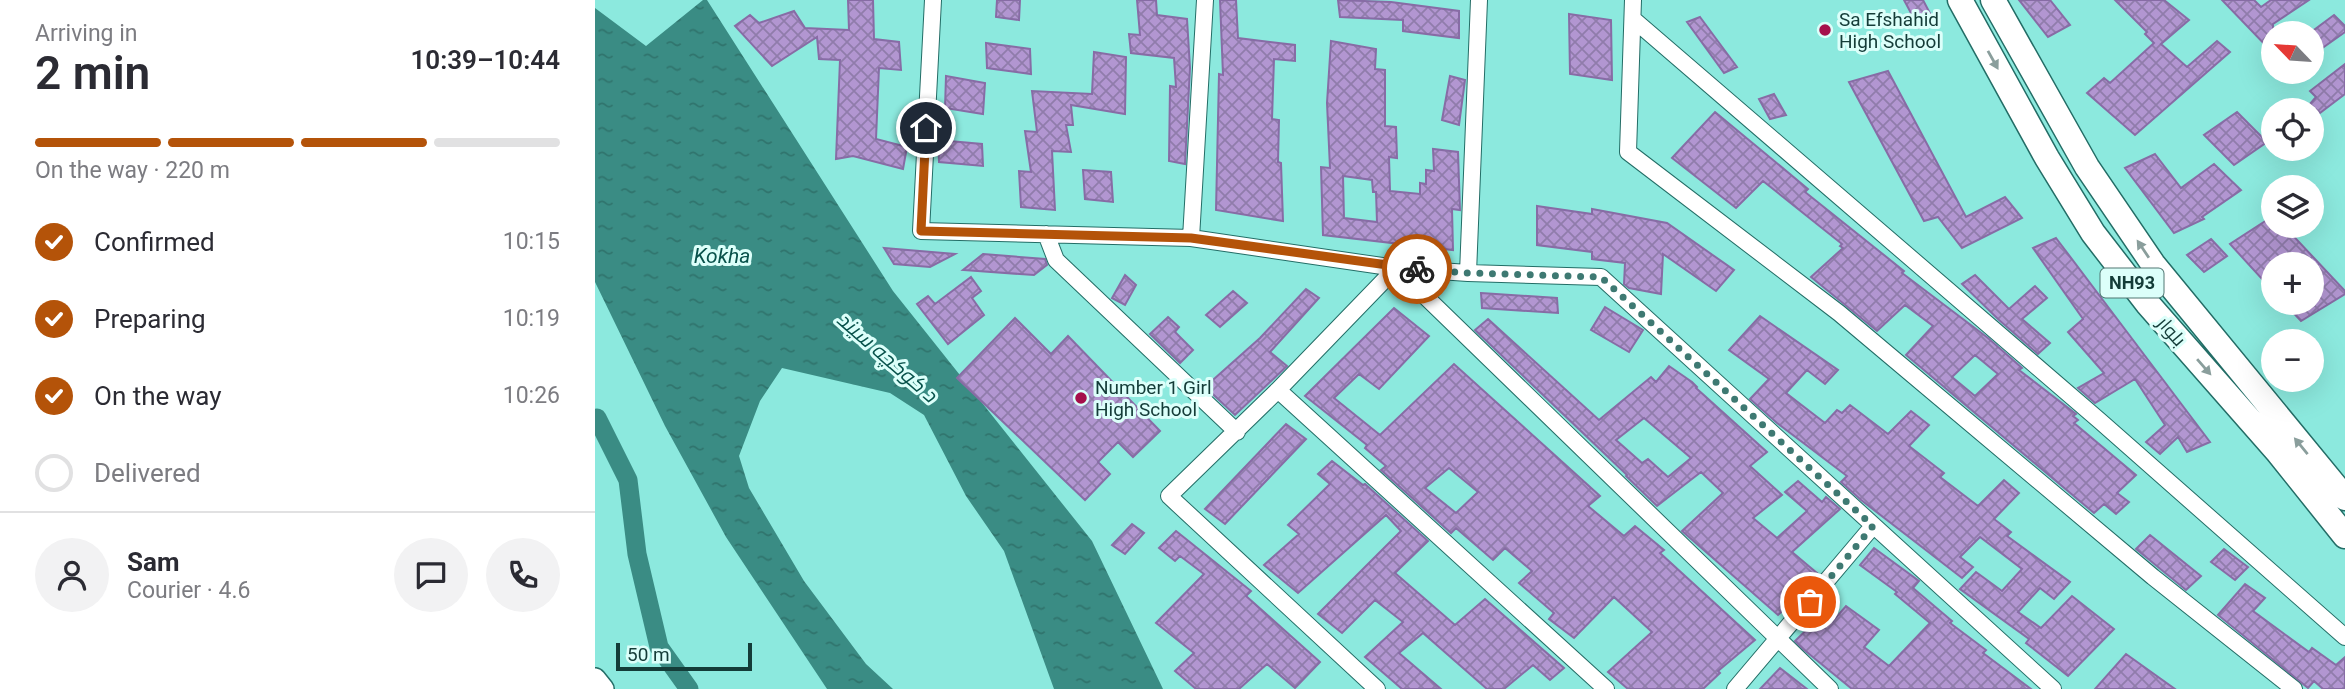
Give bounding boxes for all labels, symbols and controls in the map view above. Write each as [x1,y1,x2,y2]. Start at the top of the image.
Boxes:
place label: Sa Efshahid High School [1839,8,1941,53]
text: Arriving in [35,20,138,47]
north arrow [2261,21,2324,84]
map controls [2261,21,2324,392]
marker: Sa Efshahid High School [1817,22,1833,38]
text: 10:39–10:44 [410,45,560,75]
text: 2 min [35,46,150,100]
one-way arrow [1987,50,1999,70]
pin [896,98,956,158]
button: locate [2261,98,2324,161]
icon: home [907,109,945,147]
text: On the way · 220 m [35,157,230,184]
button: layers [2261,175,2324,238]
icon: check [35,223,73,261]
text: Confirmed [94,227,215,257]
text: 10:15 [503,228,560,255]
courier [1382,234,1452,304]
one-way arrow [2137,240,2150,259]
water label: Kokha [694,244,750,268]
icon: bike [1398,250,1436,288]
button: + [2261,252,2324,315]
road number: NH93 [2101,268,2163,298]
icon: check [35,300,73,338]
text: Preparing [94,304,206,334]
text: 10:19 [503,305,560,332]
water label: د کوکچه سیند [831,307,943,409]
street label: بلوار [2152,311,2191,351]
button: − [2261,329,2324,392]
one-way arrow [2196,359,2211,376]
place label: Number 1 Girl High School [1095,376,1212,421]
icon: check [35,377,73,415]
text: On the way [94,381,222,411]
text: 10:26 [503,382,560,409]
marker: Number 1 Girl High School [1073,390,1089,406]
one-way arrow [2293,438,2308,456]
text: Delivered [94,458,201,488]
button: person [35,538,109,612]
button: chat [394,538,468,612]
button: phone [486,538,560,612]
text: Sam [127,547,179,577]
pin [1780,572,1840,632]
text: Courier · 4.6 [127,577,250,604]
icon: bag [1791,583,1829,621]
scale bar [616,640,753,672]
text: 50 m [627,643,670,666]

